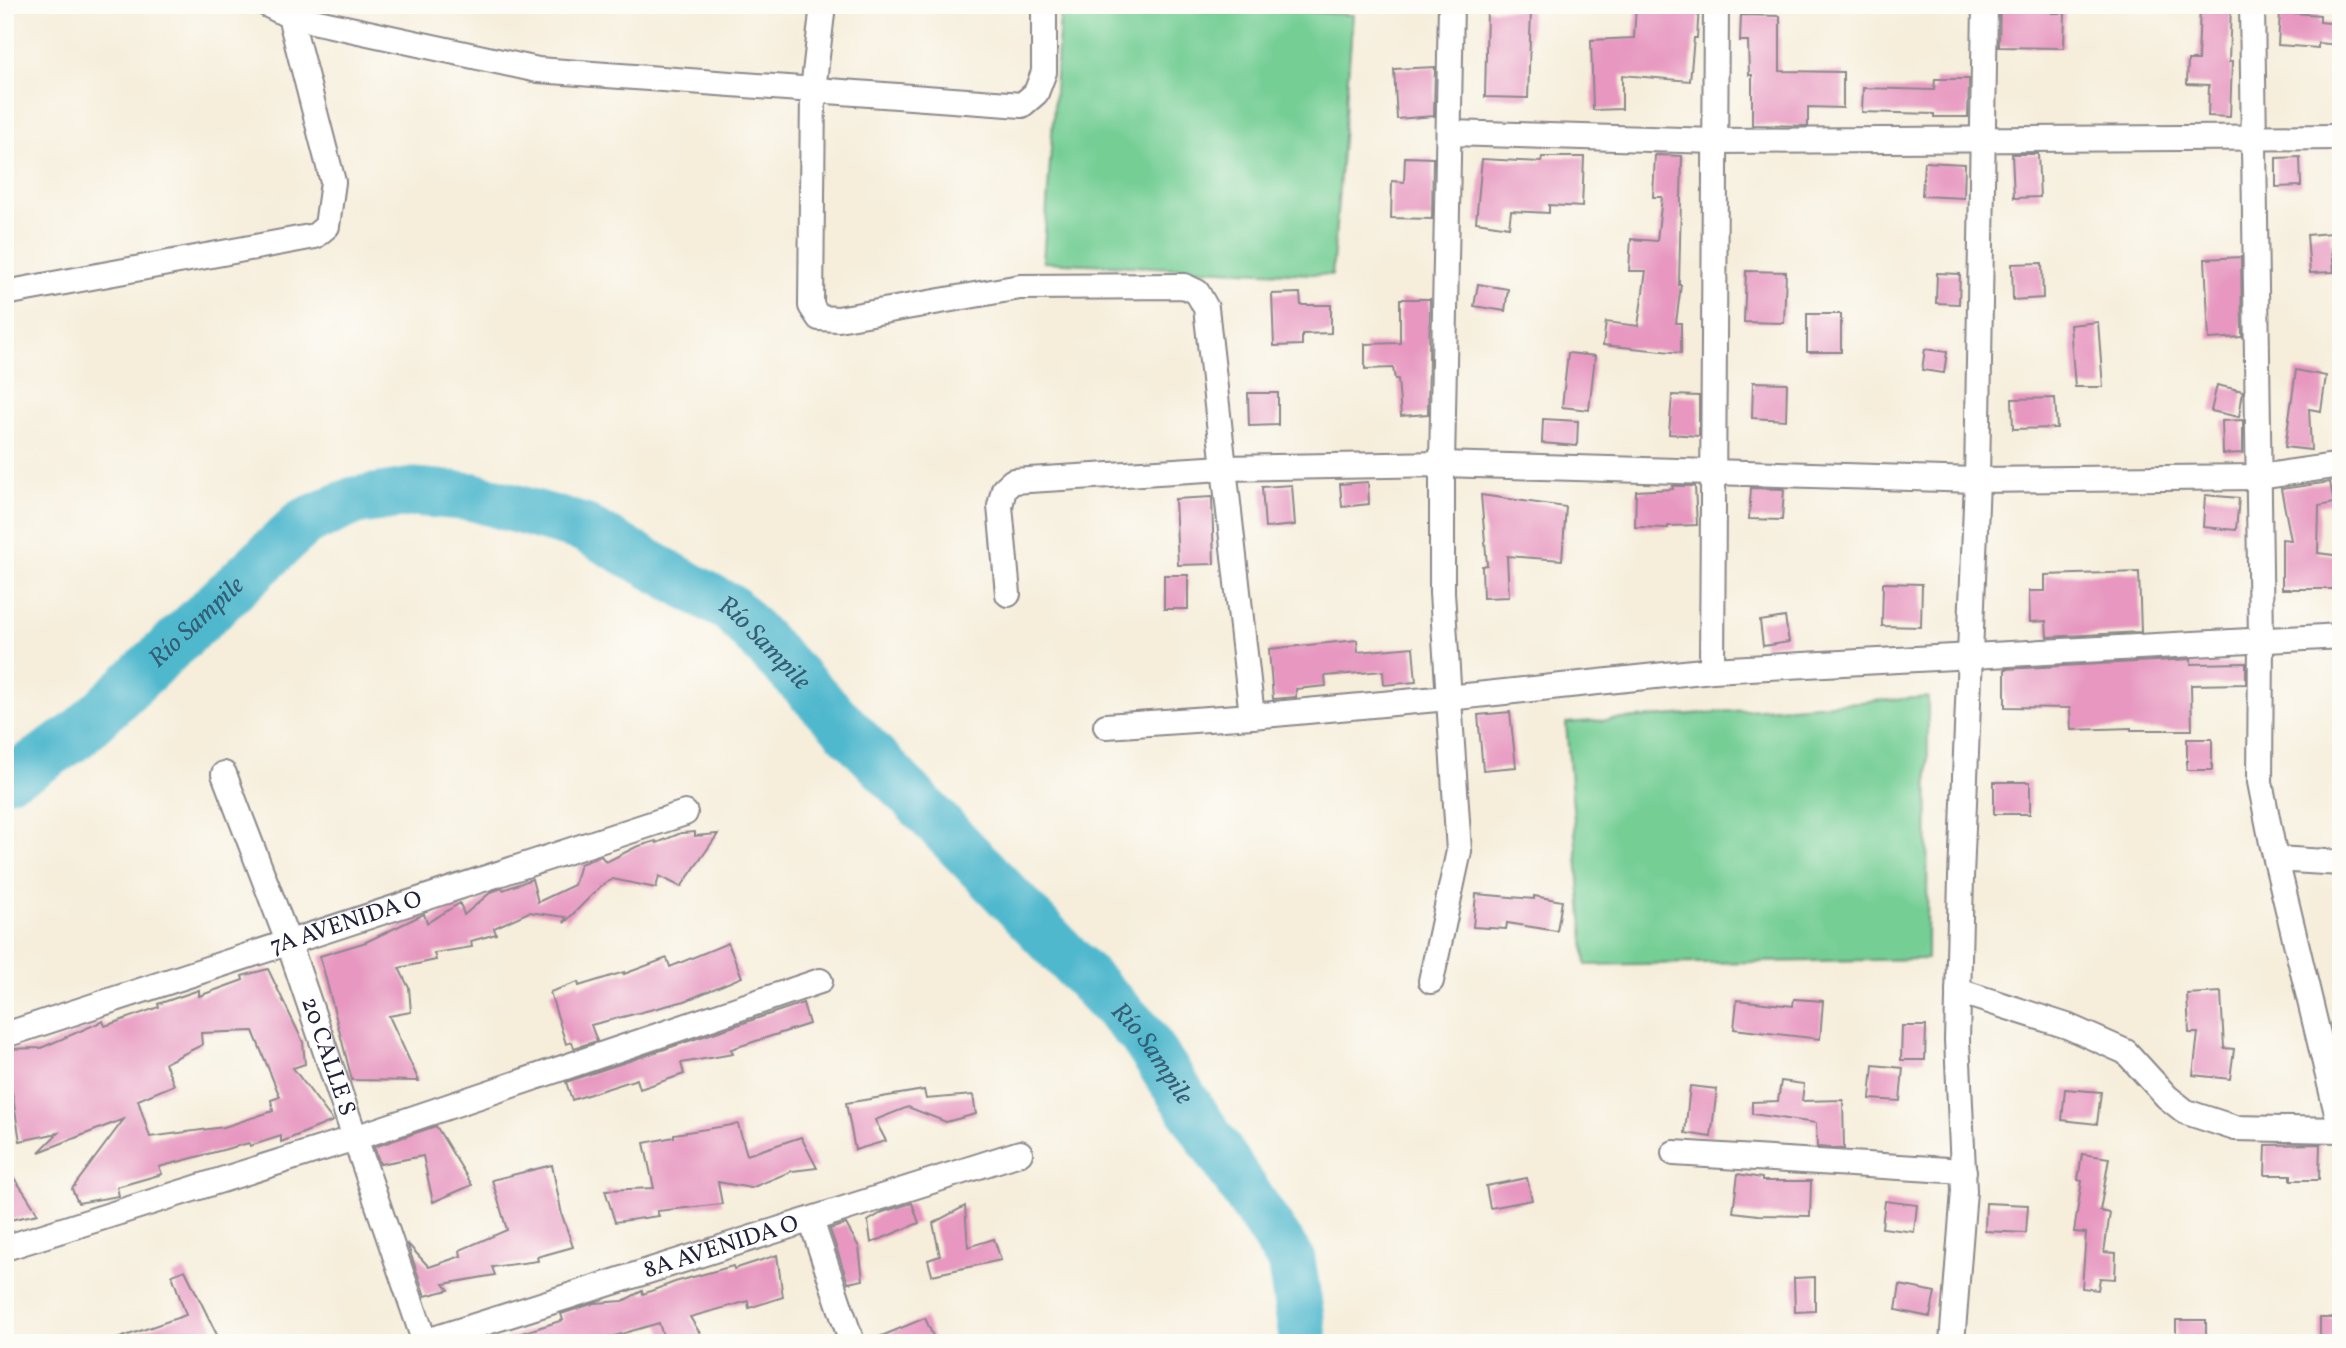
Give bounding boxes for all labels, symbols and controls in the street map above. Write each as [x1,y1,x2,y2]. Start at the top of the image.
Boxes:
water label: Río Sampile [141,568,253,677]
water label: Río Sampile [712,588,819,699]
street label: 7A AVENIDA O [266,883,427,964]
street label: 20 CALLE S [291,993,363,1121]
water label: Río Sampile [1102,995,1202,1113]
street label: 8A AVENIDA O [640,1207,803,1288]

